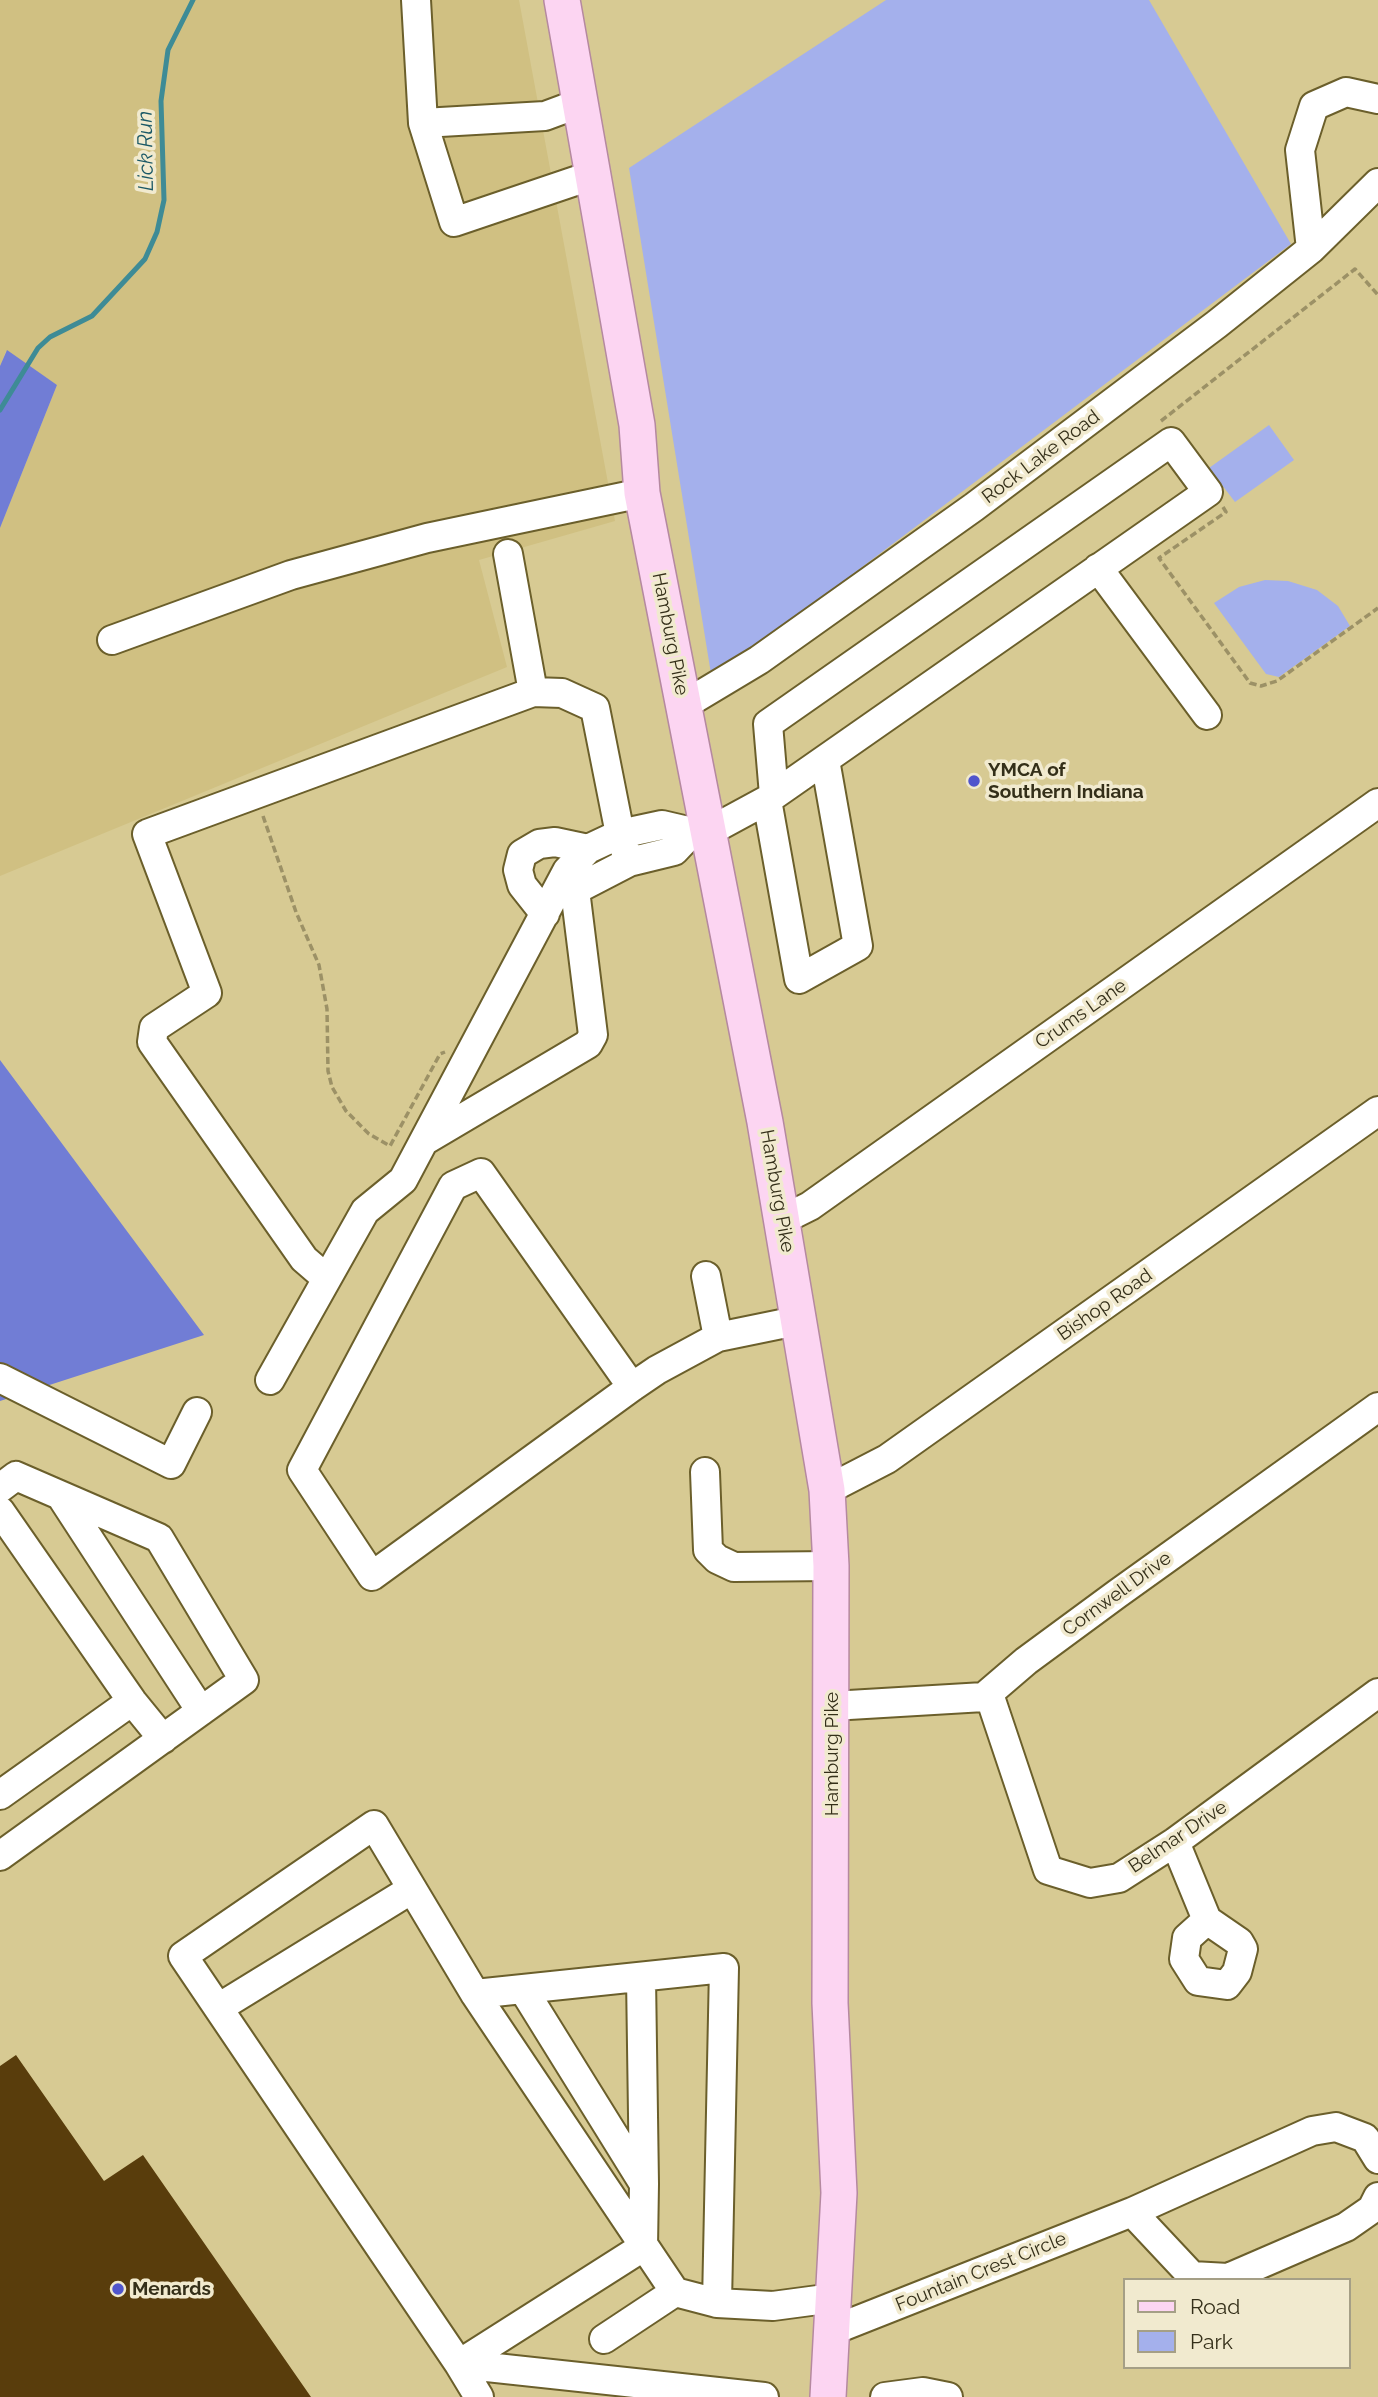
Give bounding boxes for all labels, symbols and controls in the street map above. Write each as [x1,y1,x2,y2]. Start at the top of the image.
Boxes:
water label: Lick Run [133,111,159,191]
street label: Rock Lake Road [978,405,1104,509]
street label: Hamburg Pike [647,571,693,697]
place label: YMCA of Southern Indiana [988,759,1144,803]
marker: YMCA of Southern Indiana [966,773,982,789]
street label: Crums Lane [1031,974,1131,1054]
street label: Hamburg Pike [755,1128,799,1254]
street label: Bishop Road [1053,1264,1157,1346]
street label: Cornwell Drive [1058,1547,1176,1641]
street label: Hamburg Pike [821,1692,843,1816]
street label: Belmar Drive [1125,1796,1231,1878]
street label: Fountain Crest Circle [892,2227,1070,2317]
place label: Menards [132,2278,211,2300]
legend [1122,2278,1350,2369]
marker: Menards [110,2281,126,2297]
text: Road [1190,2294,1240,2319]
text: Park [1190,2329,1233,2354]

